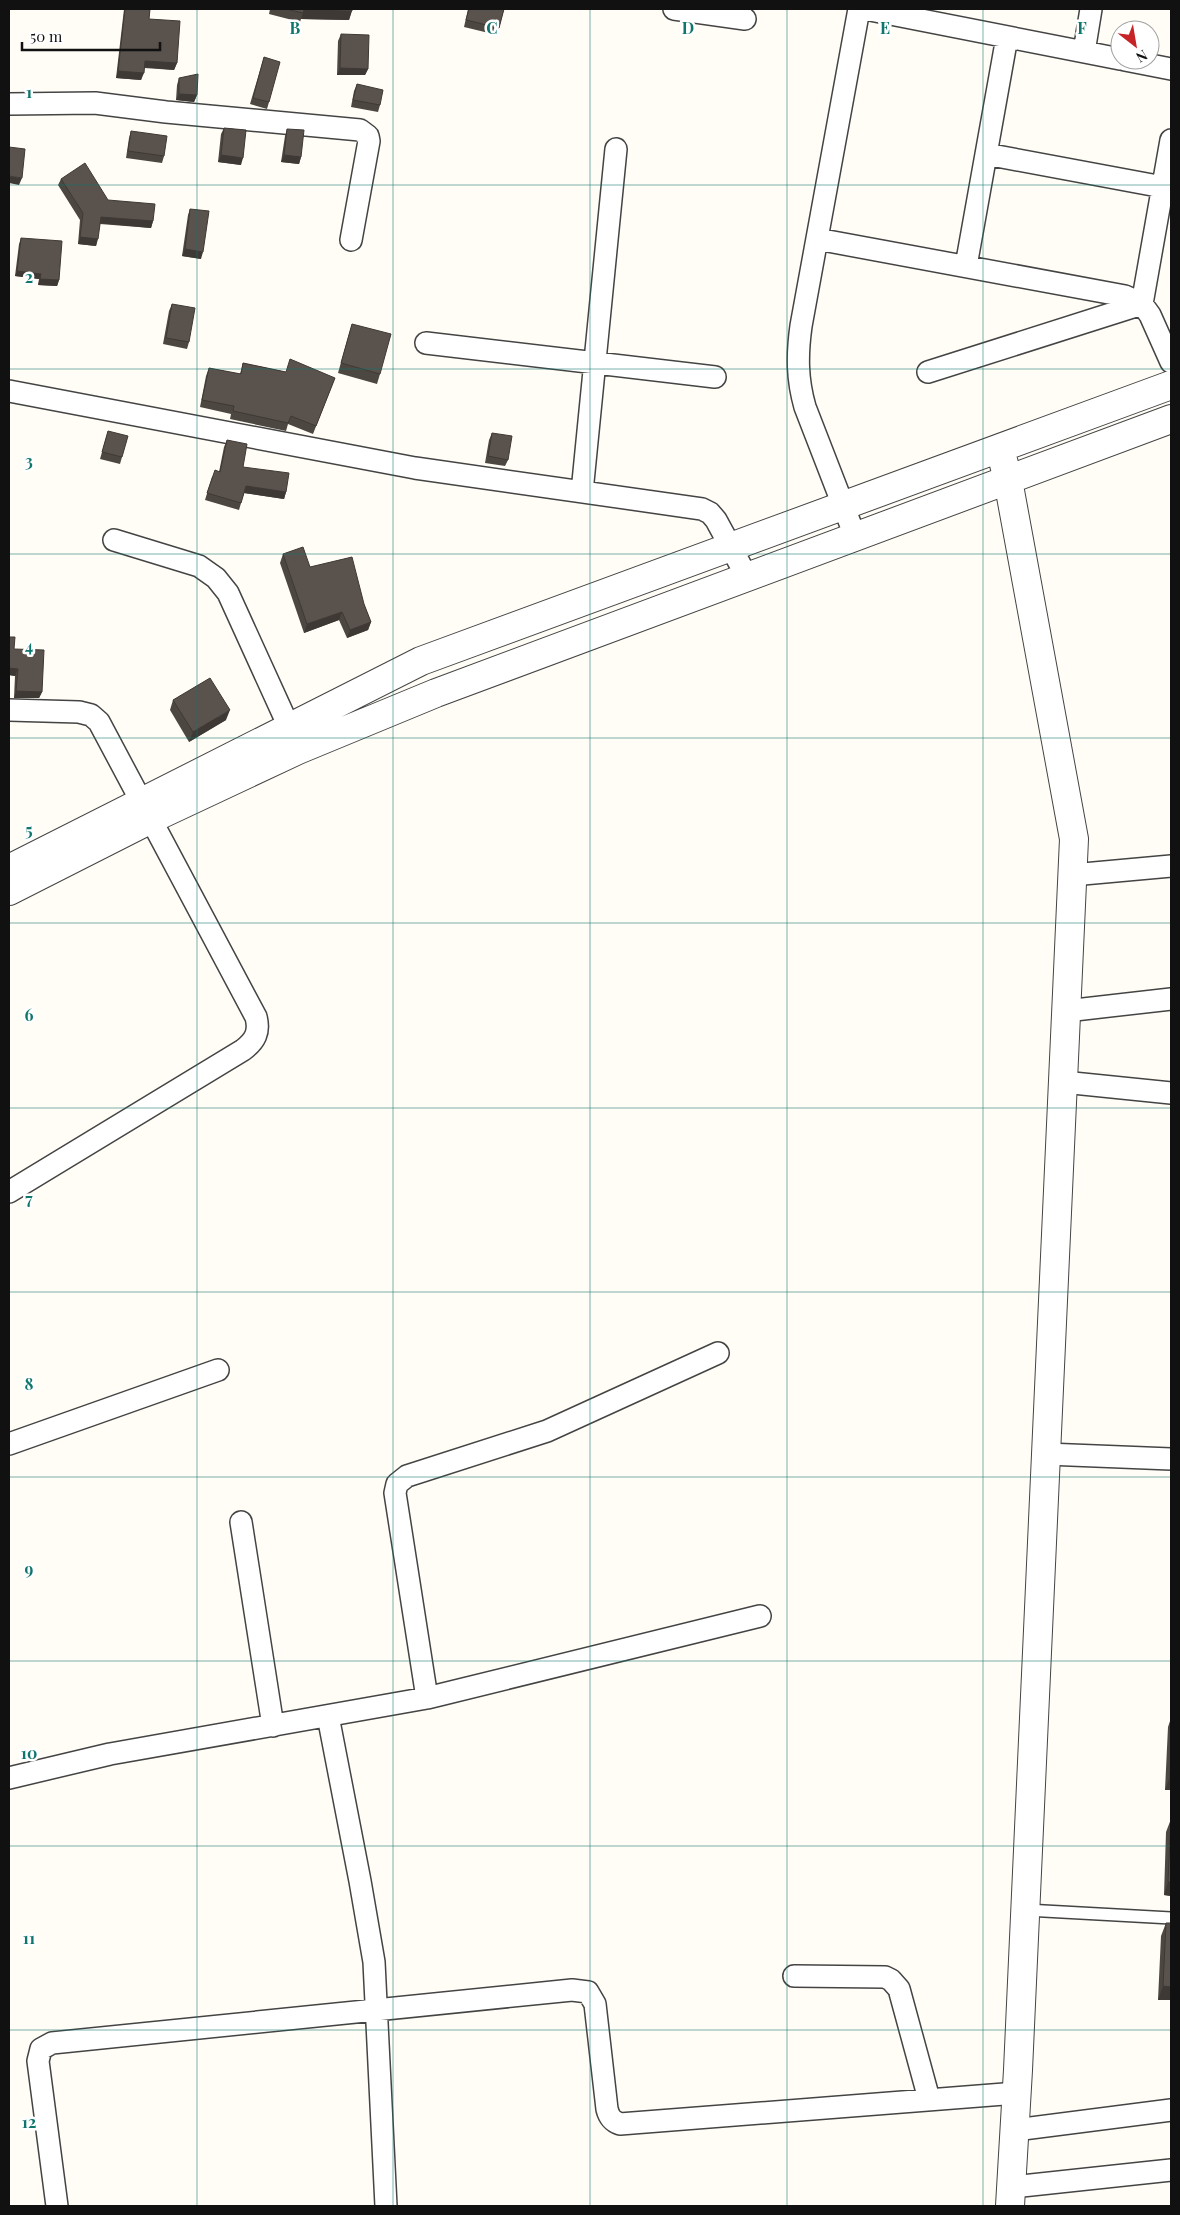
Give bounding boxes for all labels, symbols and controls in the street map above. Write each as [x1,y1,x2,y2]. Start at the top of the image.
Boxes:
text: B [290,17,301,38]
text: C [486,17,498,38]
text: D [682,17,694,38]
text: E [880,17,890,38]
text: F [1077,17,1087,38]
scale bar [22,20,160,52]
north arrow [1110,20,1160,70]
text: 50 m [30,26,63,46]
text: N [1133,46,1151,67]
text: 1 [26,81,32,102]
text: 2 [25,266,33,287]
text: 3 [25,450,33,471]
text: 4 [25,635,33,656]
text: 5 [25,819,33,840]
text: 6 [25,1004,34,1025]
text: 7 [25,1188,33,1209]
text: 8 [25,1373,34,1394]
text: 9 [25,1558,34,1579]
text: 10 [21,1742,37,1763]
text: 11 [23,1927,35,1948]
text: 12 [22,2111,36,2132]

